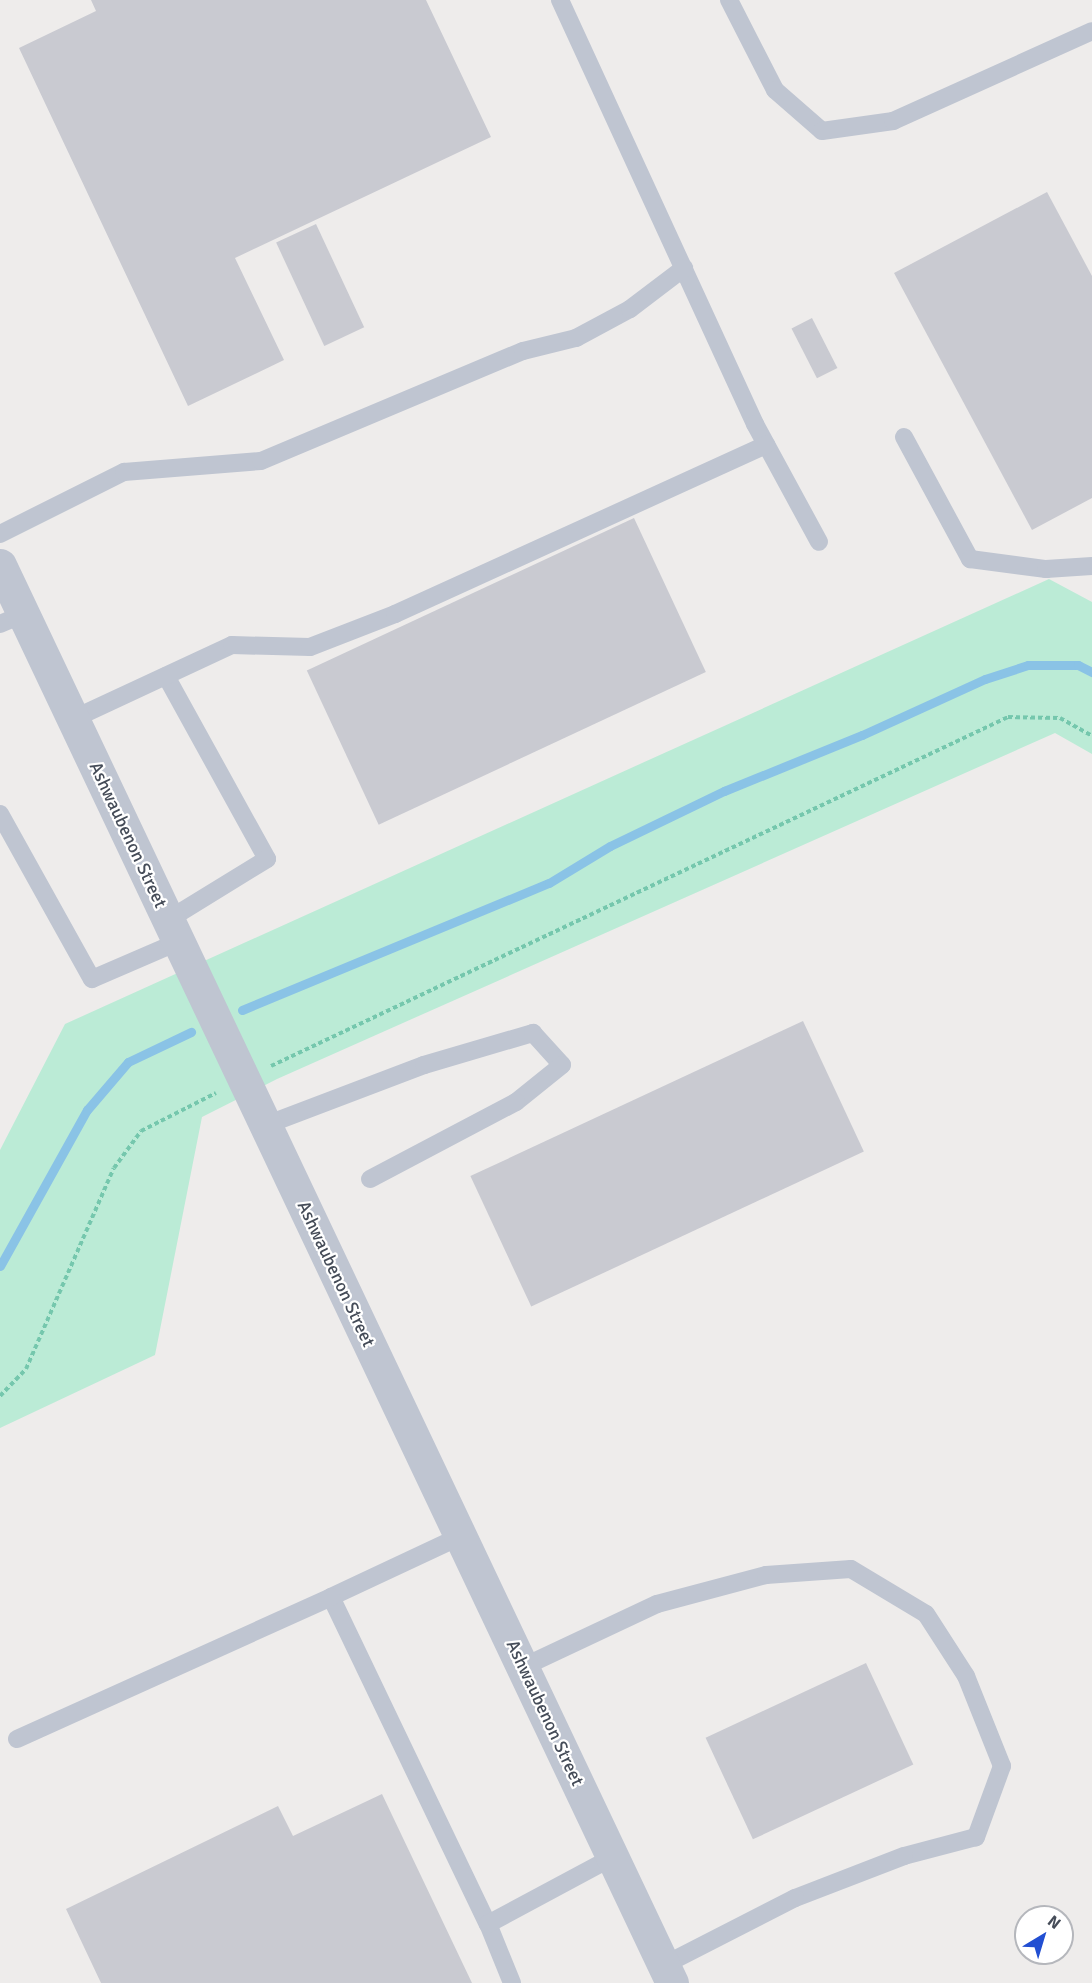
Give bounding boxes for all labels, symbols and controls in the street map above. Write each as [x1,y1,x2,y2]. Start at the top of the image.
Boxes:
street label: Ashwaubenon Street [85,759,171,911]
street label: Ashwaubenon Street [293,1198,379,1350]
street label: Ashwaubenon Street [502,1637,588,1789]
north arrow [1014,1905,1074,1965]
text: N [1043,1911,1064,1934]

